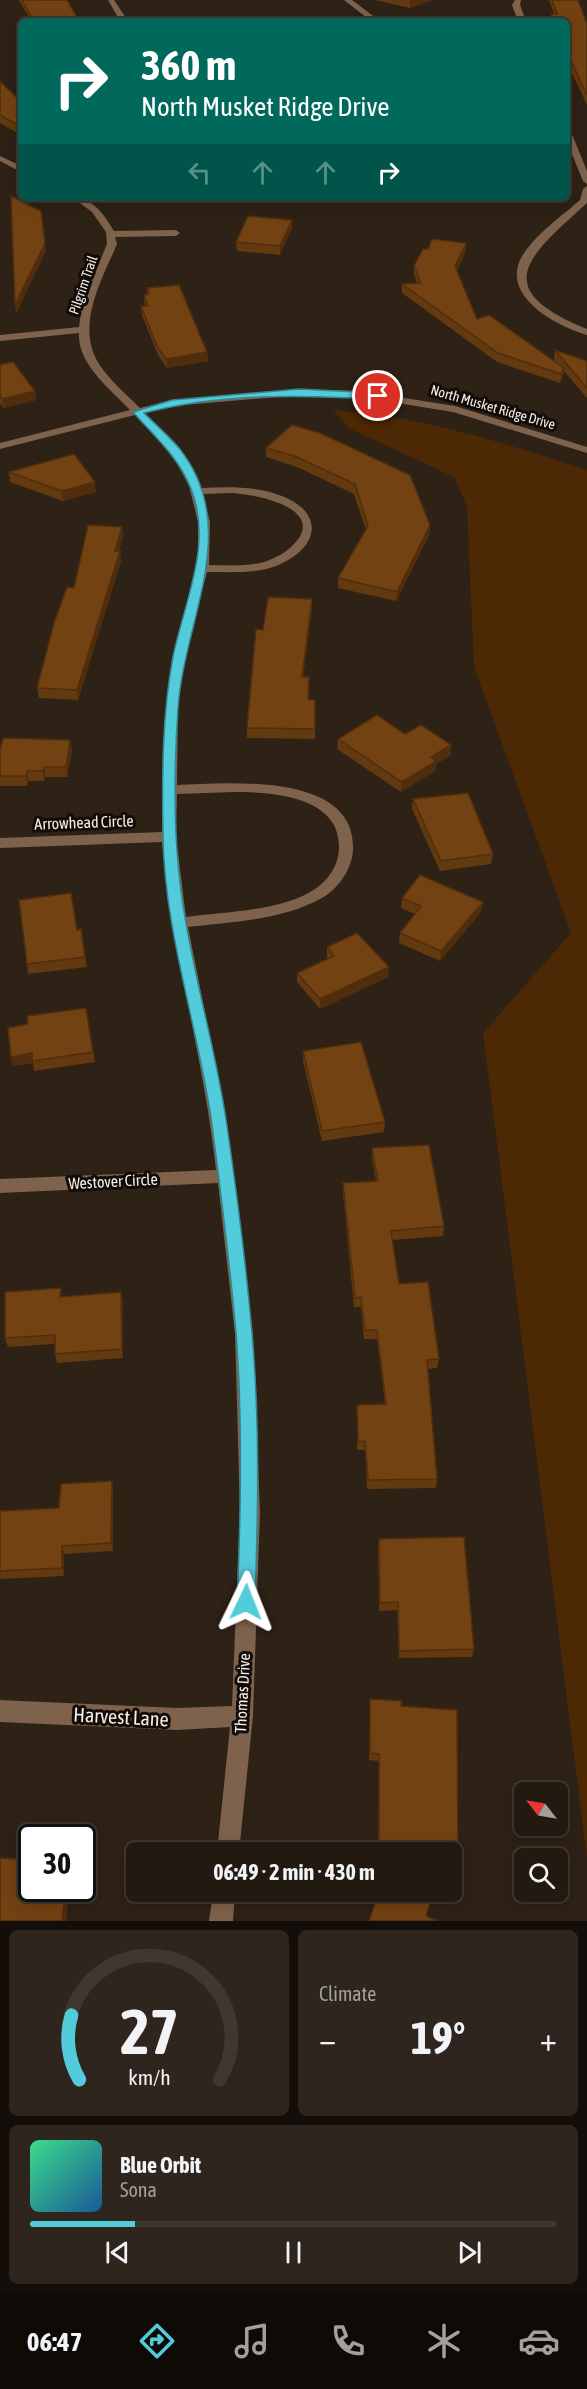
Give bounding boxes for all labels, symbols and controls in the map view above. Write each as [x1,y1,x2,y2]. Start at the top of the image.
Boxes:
text: 360 m [141,41,236,89]
icon: right [42,42,120,120]
text: North Musket Ridge Drive [141,91,390,122]
icon: left [183,156,216,189]
icon: ahead [246,156,279,189]
icon: ahead [309,156,342,189]
icon: right [372,156,405,189]
street label: Pilgrim Trail [65,253,101,317]
pin [352,370,403,421]
icon: arrive [361,379,394,412]
street label: North Musket Ridge Drive [429,382,557,432]
street label: Arrowhead Circle [34,811,134,833]
street label: Westover Circle [68,1170,158,1192]
position arrow [214,1570,278,1634]
street label: Thomas Drive [231,1653,253,1733]
street label: Harvest Lane [73,1703,169,1730]
north arrow [514,1782,568,1836]
map controls [514,1782,568,1902]
speed limit sign: 30 [18,1824,96,1902]
button: search [514,1848,568,1902]
text: 06:49 · 2 min · 430 m [213,1859,375,1885]
text: Climate [319,1982,376,2005]
text: 27 [120,1996,178,2067]
text: 19° [411,2012,465,2064]
text: − [319,2020,336,2058]
text: + [540,2020,557,2058]
text: km/h [128,2065,170,2090]
text: Blue Orbit [120,2152,201,2178]
text: Sona [120,2178,157,2201]
icon: previous [101,2236,134,2269]
icon: pause [277,2236,310,2269]
icon: next [453,2236,486,2269]
icon: directions [136,2320,178,2362]
icon: music [231,2320,273,2362]
icon: phone [327,2320,369,2362]
icon: climate [423,2320,465,2362]
icon: car [518,2320,560,2362]
text: 06:47 [27,2326,82,2357]

